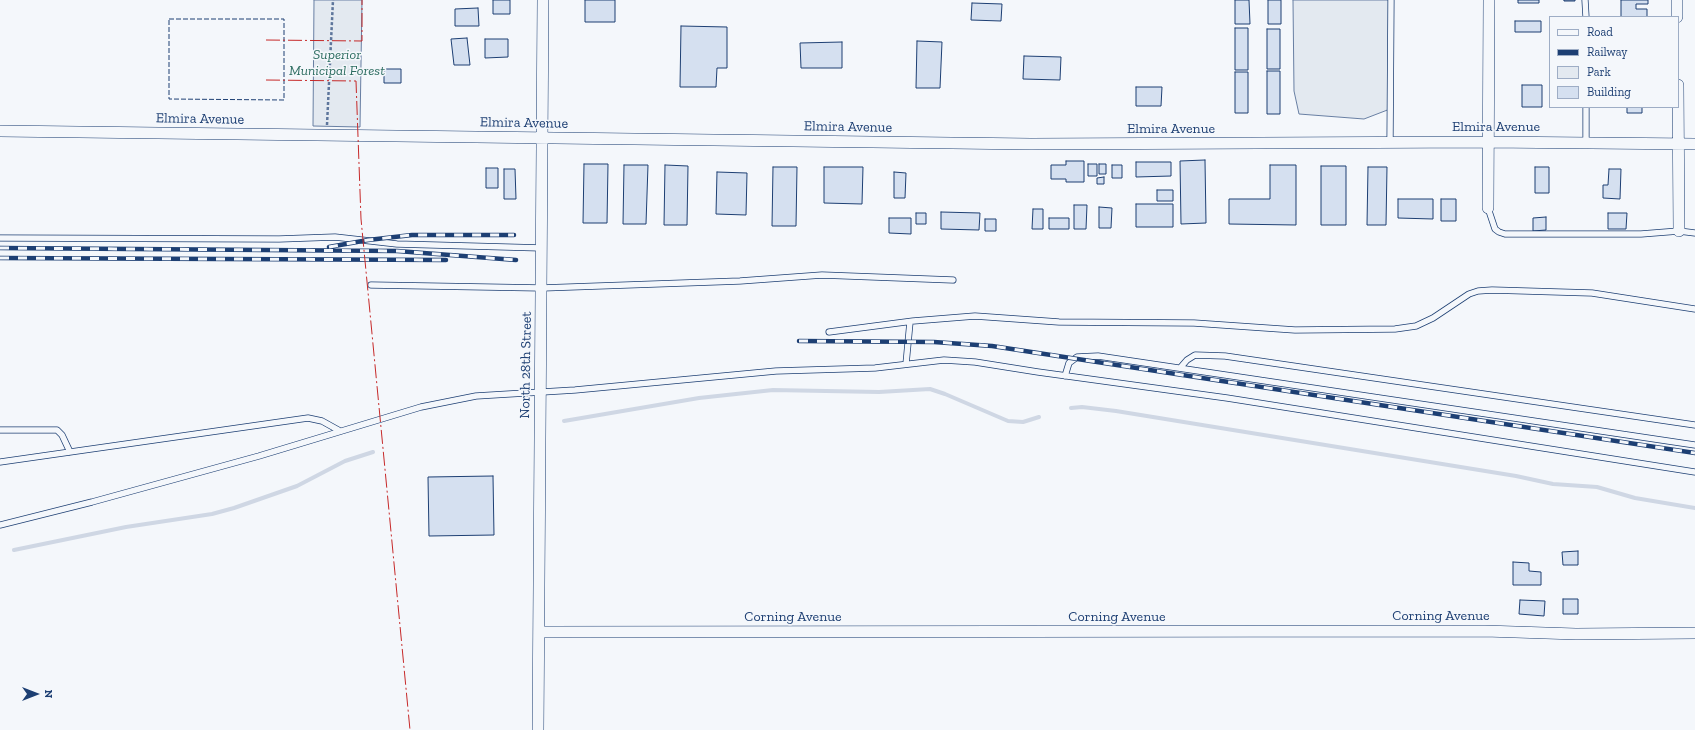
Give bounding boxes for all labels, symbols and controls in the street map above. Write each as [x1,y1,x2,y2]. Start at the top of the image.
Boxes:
legend [1549,16,1679,108]
text: Road [1587,25,1613,39]
text: Railway [1587,45,1628,59]
park label: Superior Municipal Forest [289,47,385,80]
text: Park [1587,65,1611,79]
text: Building [1587,85,1631,99]
street label: Elmira Avenue [156,110,244,128]
street label: Elmira Avenue [480,114,568,132]
street label: Elmira Avenue [804,118,892,136]
street label: Elmira Avenue [1452,119,1540,135]
street label: Elmira Avenue [1127,121,1215,137]
street label: North 28th Street [517,311,535,419]
street label: Corning Avenue [1392,608,1490,624]
street label: Corning Avenue [744,609,842,625]
street label: Corning Avenue [1068,609,1166,625]
north arrow [16,674,56,714]
text: N [42,690,55,698]

